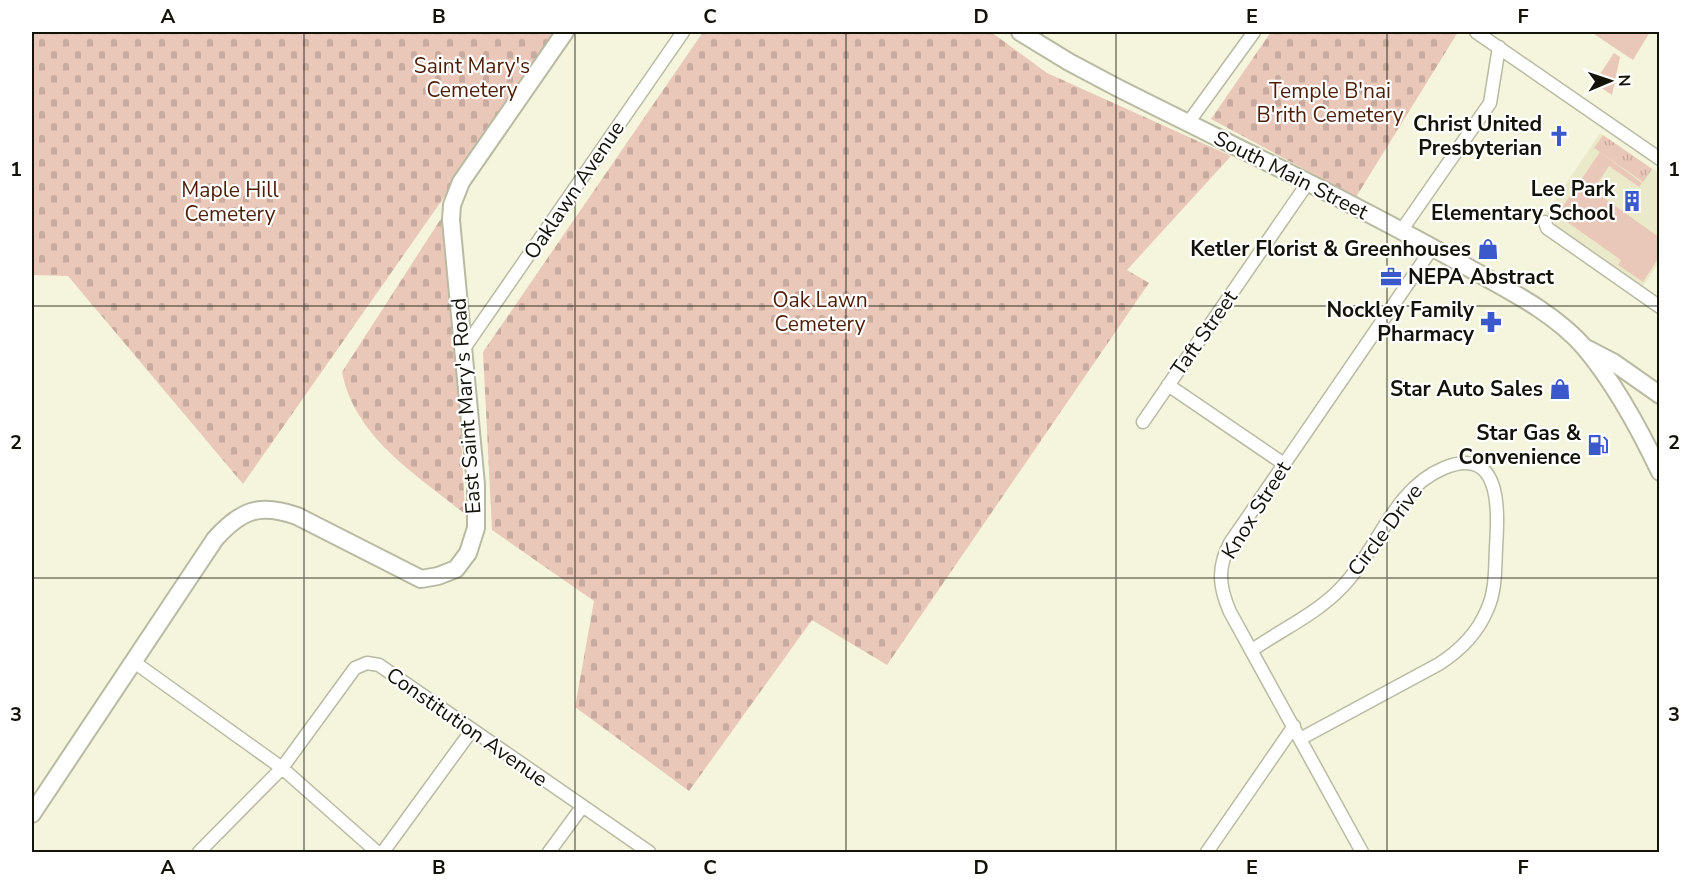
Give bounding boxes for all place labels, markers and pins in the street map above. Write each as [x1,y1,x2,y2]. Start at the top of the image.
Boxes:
place label: Christ United Presbyterian [1413,110,1542,162]
church icon: Christ United Presbyterian [1547,124,1571,148]
place label: Lee Park Elementary School [1431,175,1616,227]
building icon: Lee Park Elementary School [1620,189,1644,213]
place label: Ketler Florist & Greenhouses [1190,235,1471,263]
shop icon: Ketler Florist & Greenhouses [1476,237,1500,261]
place label: NEPA Abstract [1408,263,1555,291]
office icon: NEPA Abstract [1379,265,1403,289]
place label: Nockley Family Pharmacy [1326,296,1475,348]
pharmacy icon: Nockley Family Pharmacy [1479,310,1503,334]
place label: Star Auto Sales [1390,375,1543,403]
shop icon: Star Auto Sales [1548,377,1572,401]
place label: Star Gas & Convenience [1459,419,1582,471]
fuel station icon: Star Gas & Convenience [1586,433,1610,457]

